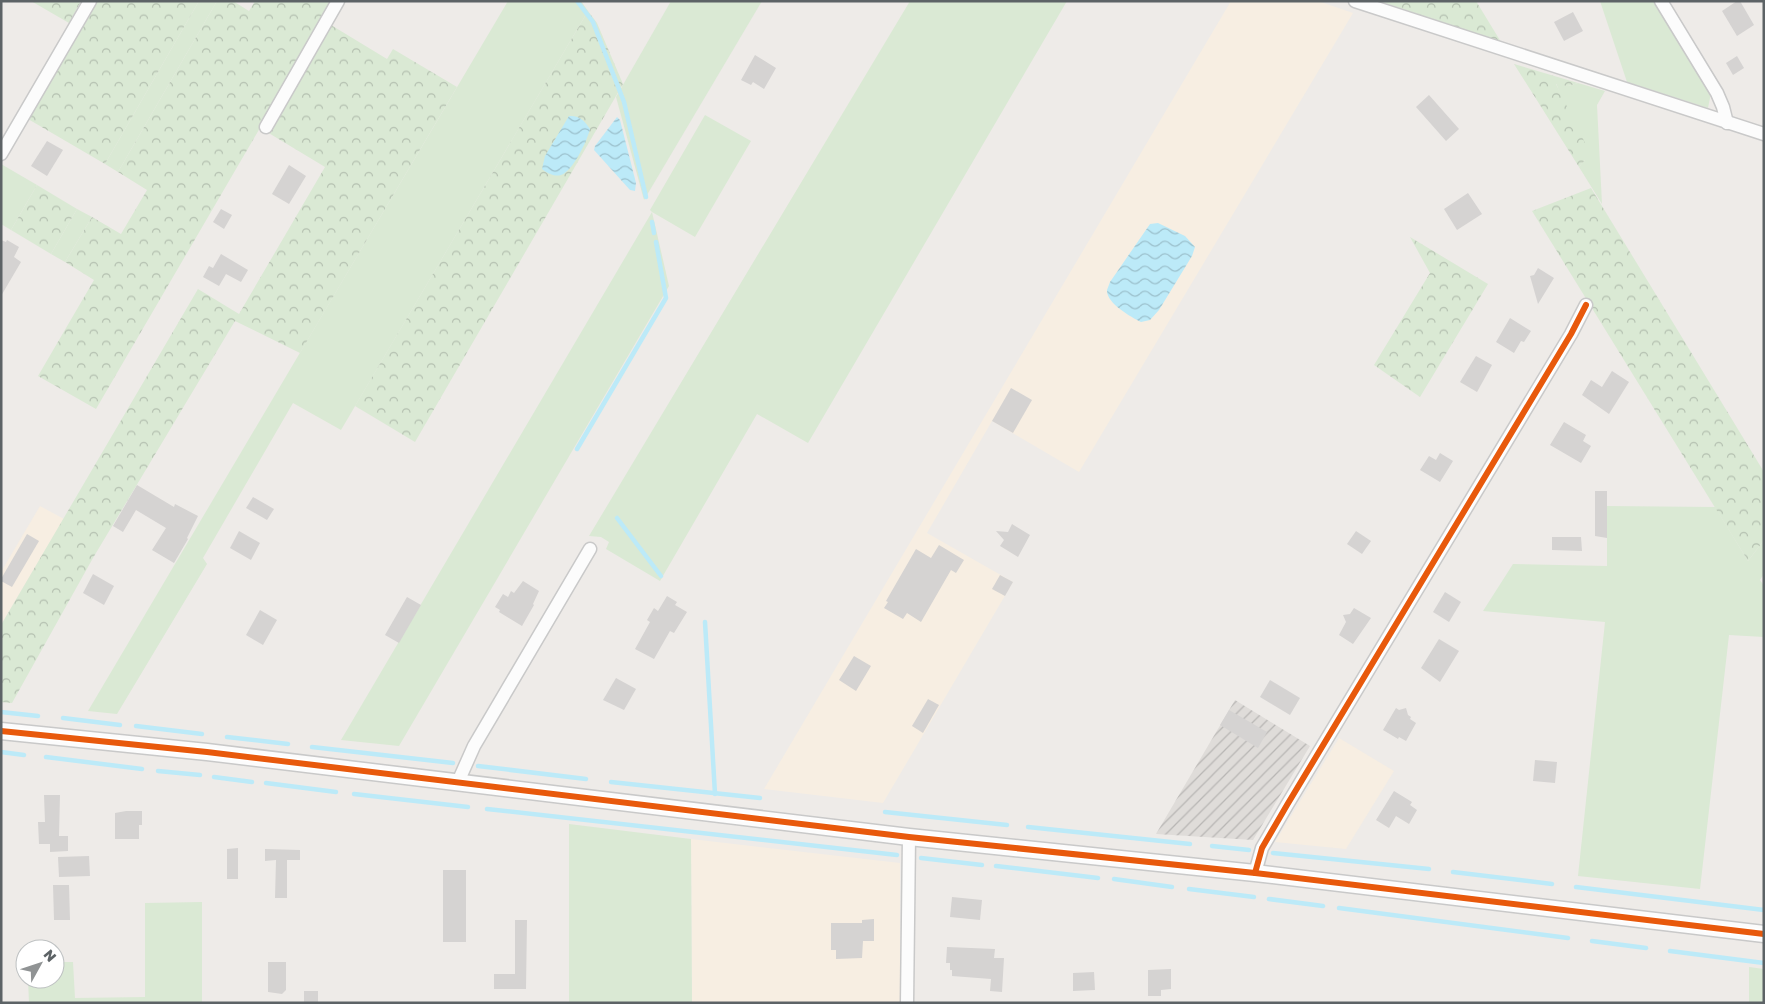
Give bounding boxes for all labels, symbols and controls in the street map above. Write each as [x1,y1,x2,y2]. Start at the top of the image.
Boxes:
north arrow [15,939,65,989]
text: N [40,946,60,965]

